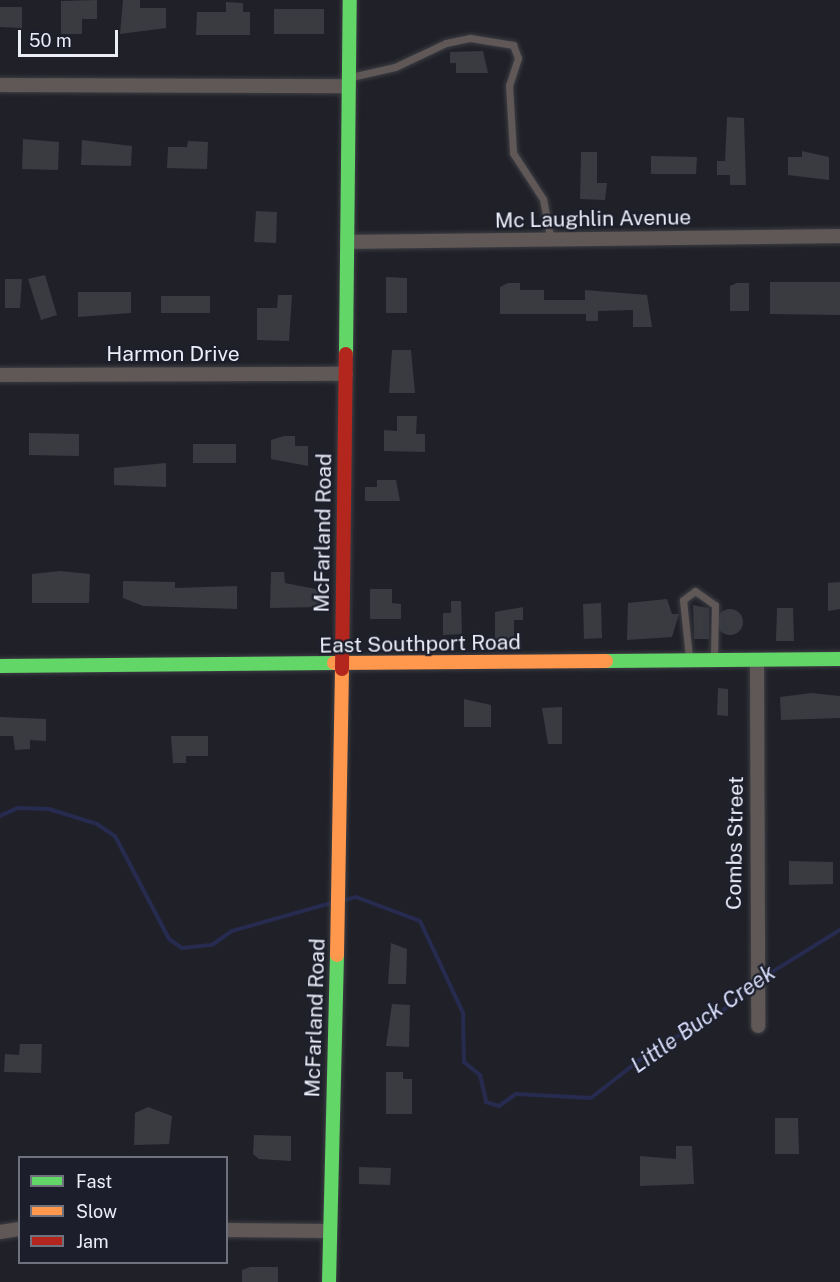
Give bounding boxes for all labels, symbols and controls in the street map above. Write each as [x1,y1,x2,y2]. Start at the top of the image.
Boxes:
scale bar [21,18,122,56]
text: 50 m [29,30,72,51]
street label: Mc Laughlin Avenue [494,205,692,233]
street label: Harmon Drive [106,341,240,367]
street label: McFarland Road [309,453,337,613]
street label: East Southport Road [319,630,521,658]
street label: Combs Street [721,776,749,910]
street label: McFarland Road [300,938,330,1098]
water label: Little Buck Creek [626,959,780,1079]
legend [18,1156,228,1264]
text: Fast [76,1171,112,1192]
text: Slow [76,1201,117,1222]
text: Jam [76,1231,109,1252]

